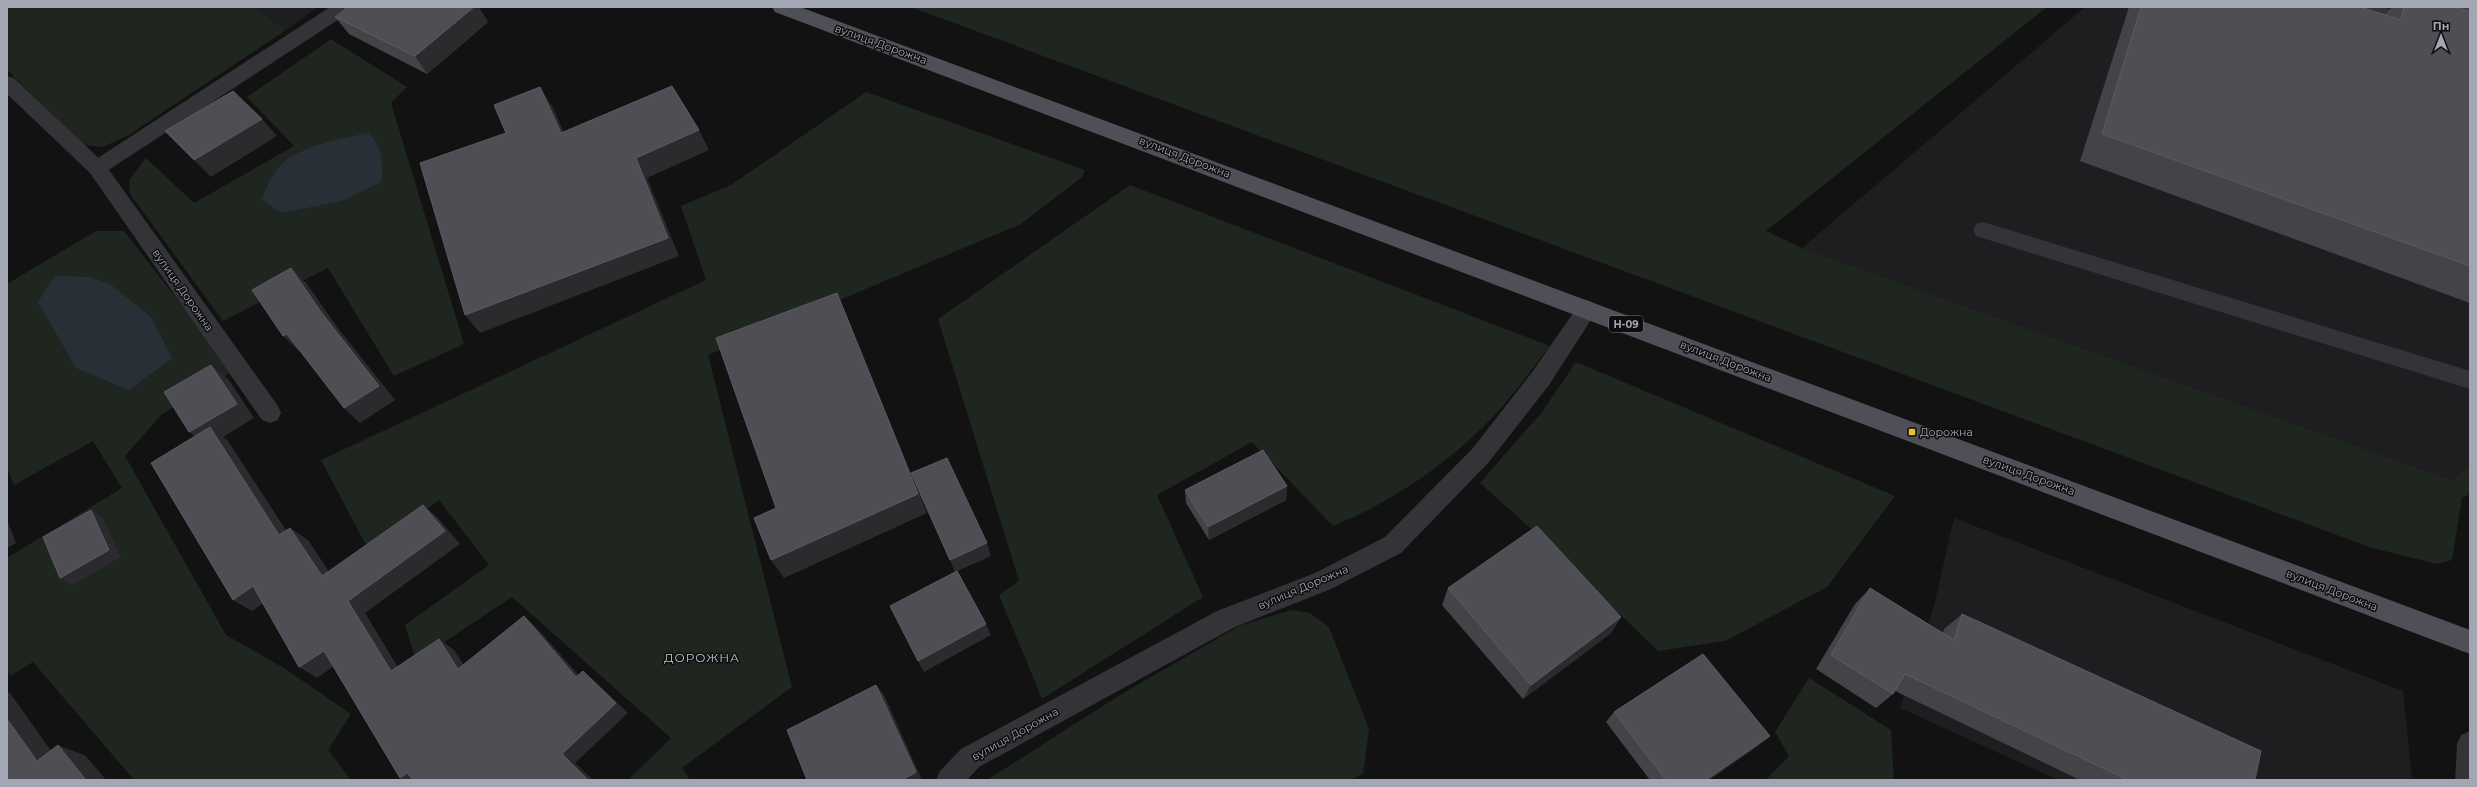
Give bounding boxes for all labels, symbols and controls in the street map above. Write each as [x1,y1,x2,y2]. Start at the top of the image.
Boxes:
north arrow [2421,16,2461,56]
text: Пн [2433,19,2449,33]
street label: вулиця Дорожна [833,21,929,67]
street label: вулиця Дорожна [1137,133,1233,181]
street label: вулиця Дорожна [149,246,217,334]
road number: Н-09 [1609,316,1643,332]
street label: вулиця Дорожна [1678,337,1774,385]
place label: Дорожна [1920,425,1973,439]
marker: Дорожна [1907,427,1917,437]
street label: вулиця Дорожна [1981,452,2077,498]
street label: вулиця Дорожна [1256,562,1350,612]
street label: вулиця Дорожна [2284,566,2380,614]
district label: ДОРОЖНА [664,650,740,665]
street label: вулиця Дорожна [969,704,1061,764]

